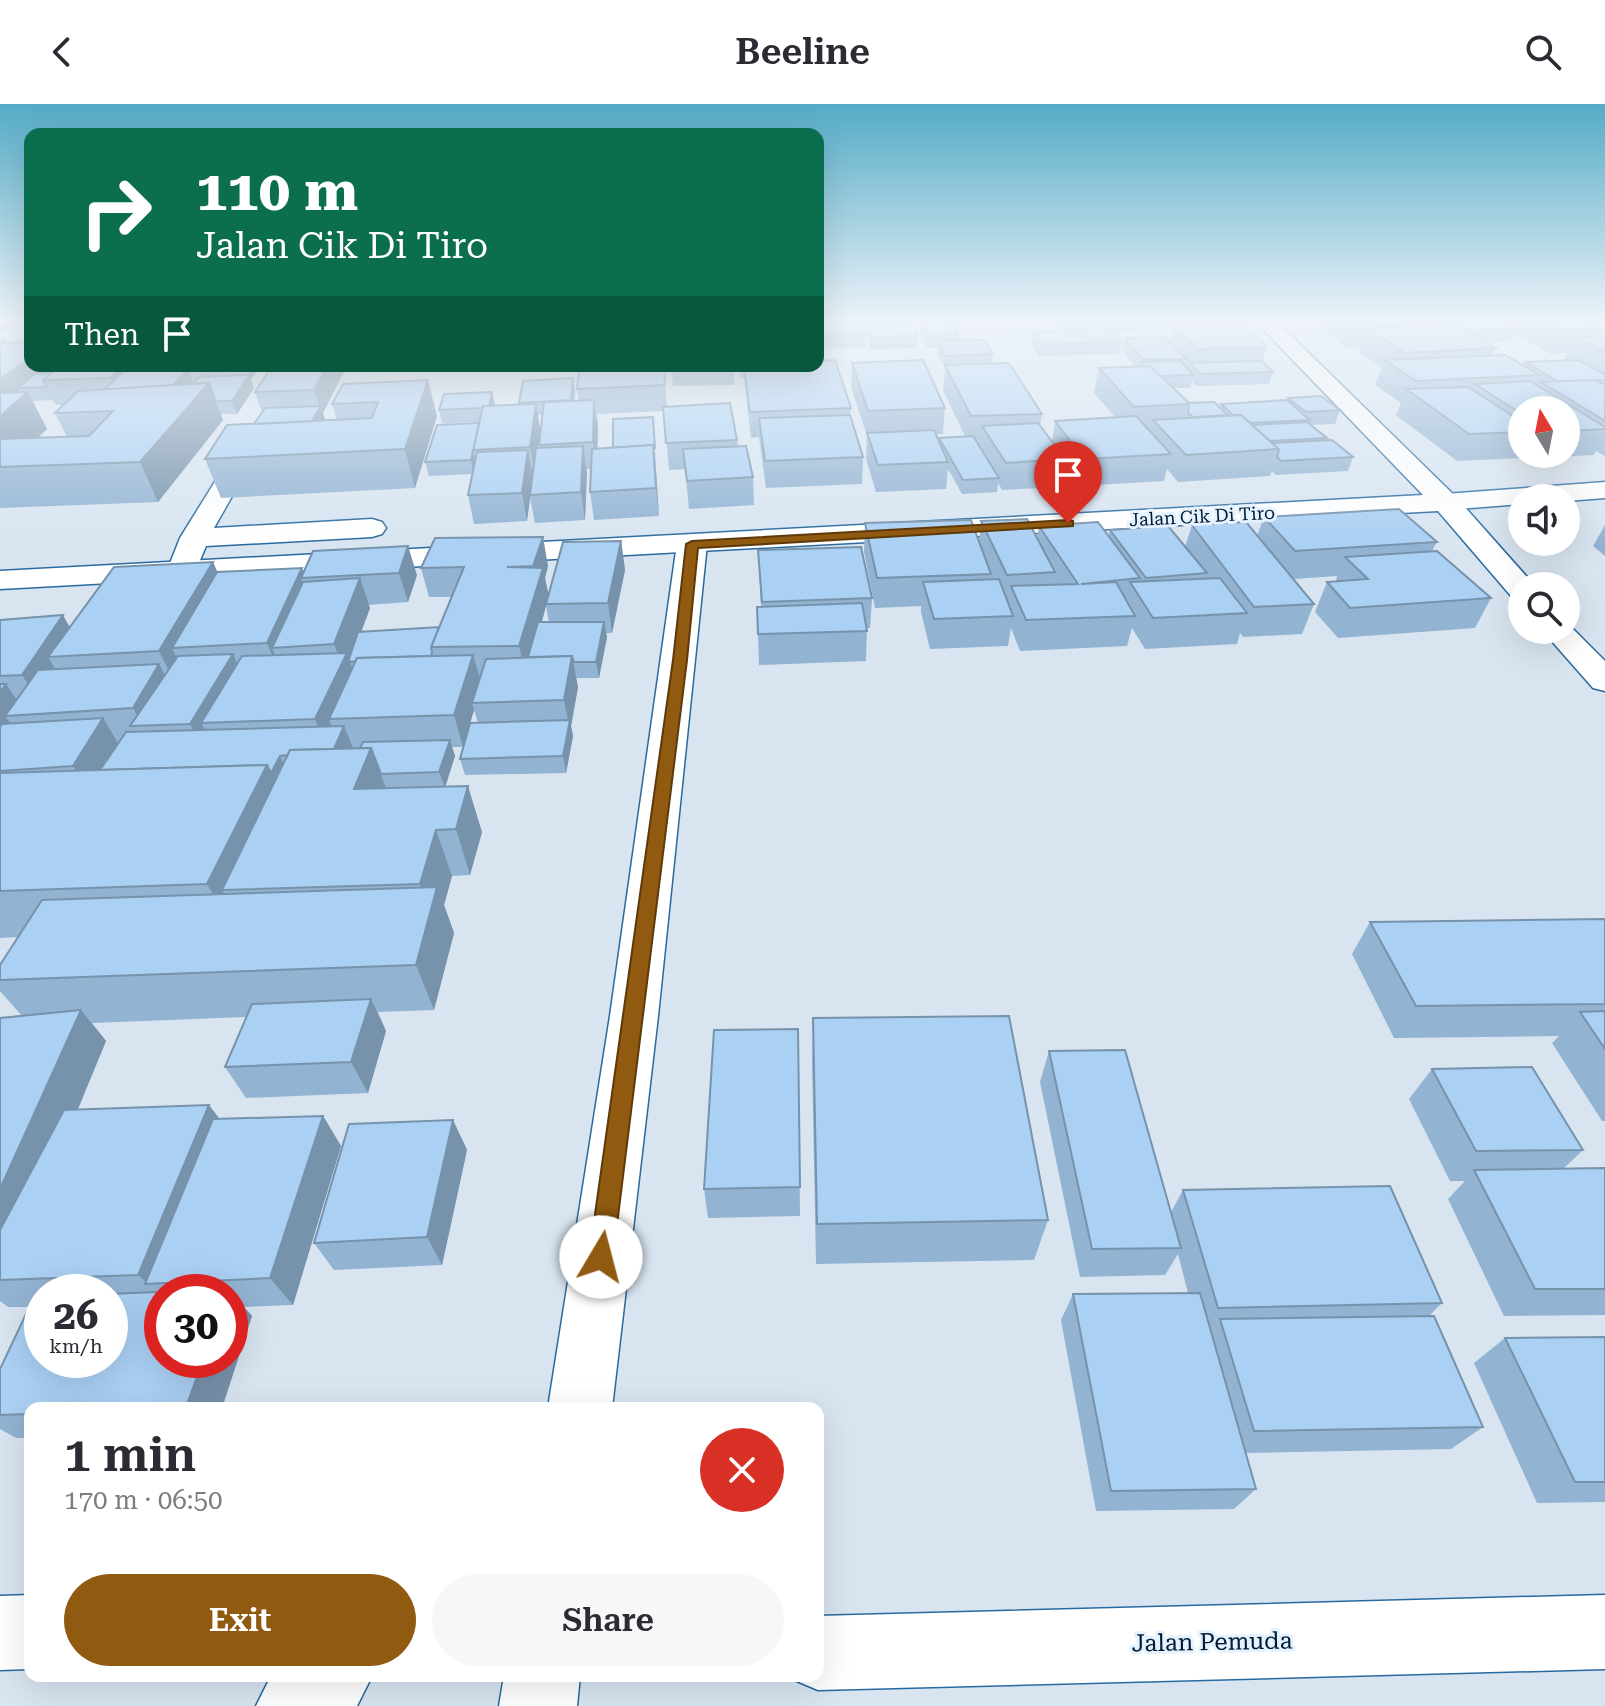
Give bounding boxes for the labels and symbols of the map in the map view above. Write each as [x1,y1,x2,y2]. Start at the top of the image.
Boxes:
north arrow [1508,396,1580,468]
pin [1034,441,1102,523]
street label: Jalan Cik Di Tiro [1129,502,1275,530]
position arrow [559,1215,643,1299]
speed limit sign: 30 [144,1274,248,1378]
street label: Jalan Pemuda [1131,1627,1293,1657]

